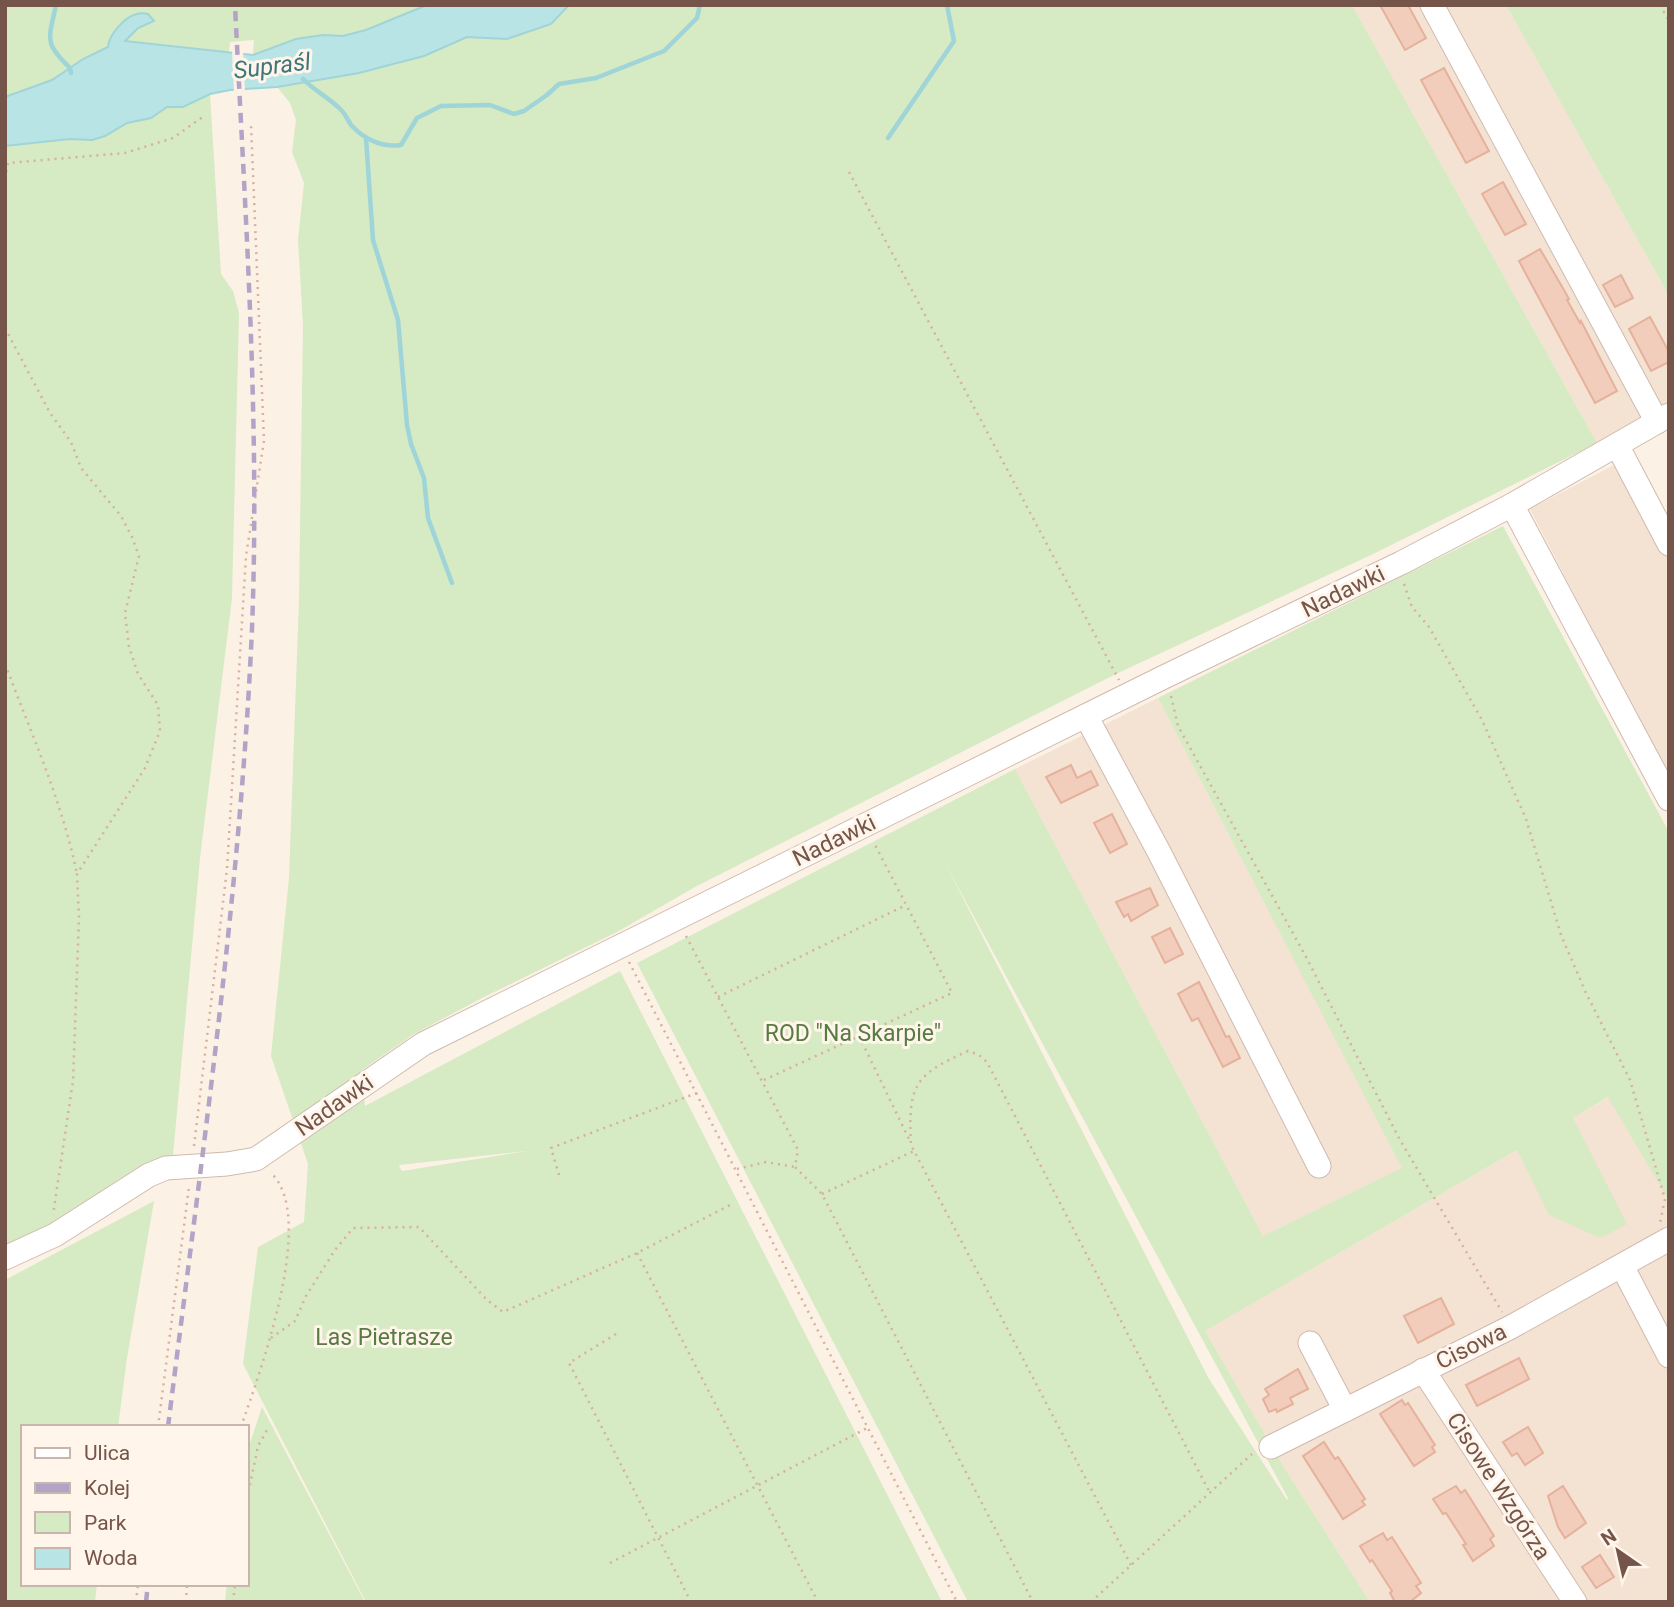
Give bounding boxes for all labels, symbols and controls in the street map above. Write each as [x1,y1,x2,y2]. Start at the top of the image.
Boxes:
water label: Supraśl [232,47,313,85]
street label: Nadawki [1297,560,1389,623]
street label: Nadawki [788,809,880,872]
park label: ROD "Na Skarpie" [765,1020,941,1047]
street label: Nadawki [290,1069,378,1142]
street label: Cisowa [1431,1318,1511,1375]
park label: Las Pietrasze [315,1324,453,1351]
street label: Cisowe Wzgórza [1441,1408,1556,1565]
legend [21,1425,248,1586]
text: Ulica [84,1441,130,1465]
text: Kolej [84,1476,130,1500]
text: Park [84,1511,127,1535]
north arrow [1583,1516,1653,1586]
text: N [1597,1524,1621,1551]
text: Woda [84,1546,138,1570]

